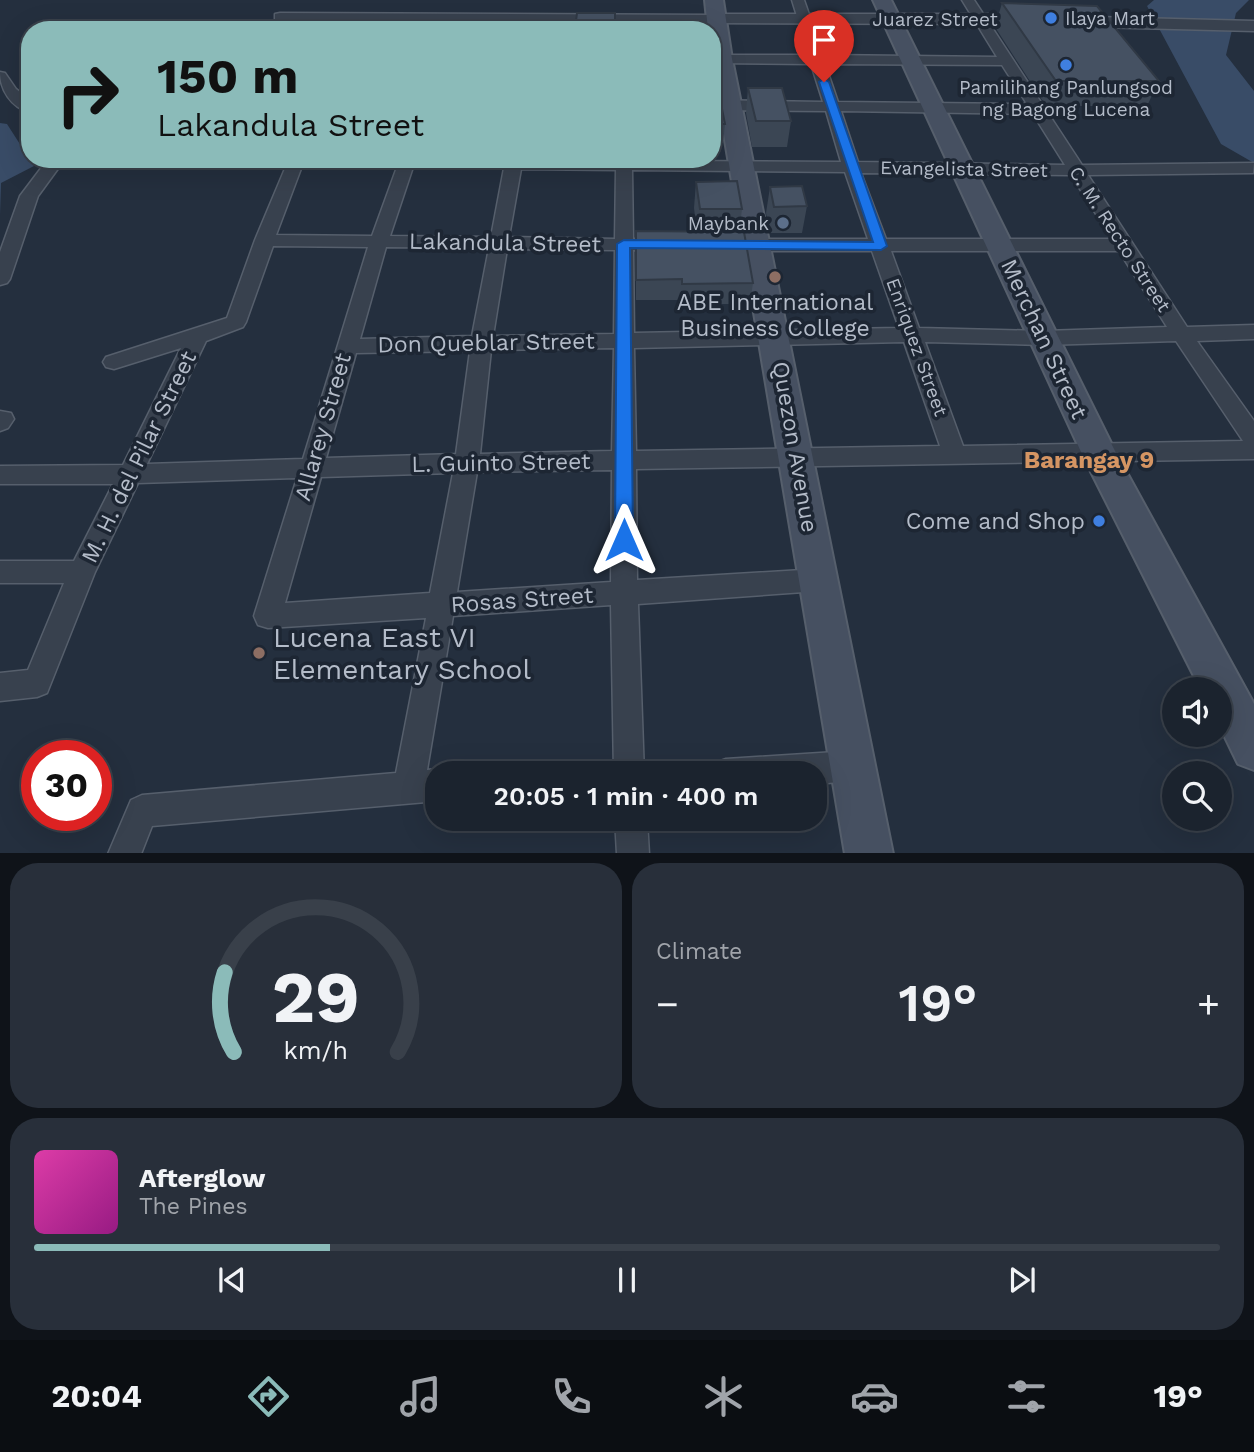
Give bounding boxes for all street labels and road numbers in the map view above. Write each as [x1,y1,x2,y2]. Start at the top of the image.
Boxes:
street label: Juarez Street [872,8,998,31]
street label: Evangelista Street [880,156,1048,182]
street label: C. M. Recto Street [1064,162,1176,316]
street label: Lakandula Street [409,228,602,258]
street label: Merchan Street [995,255,1093,424]
street label: Enriquez Street [881,275,953,419]
street label: Don Queblar Street [377,328,595,358]
street label: M. H. del Pilar Street [76,346,202,567]
street label: Allarey Street [289,350,357,504]
street label: Quezon Avenue [767,359,823,535]
street label: L. Guinto Street [411,448,591,478]
street label: Rosas Street [450,582,595,618]

